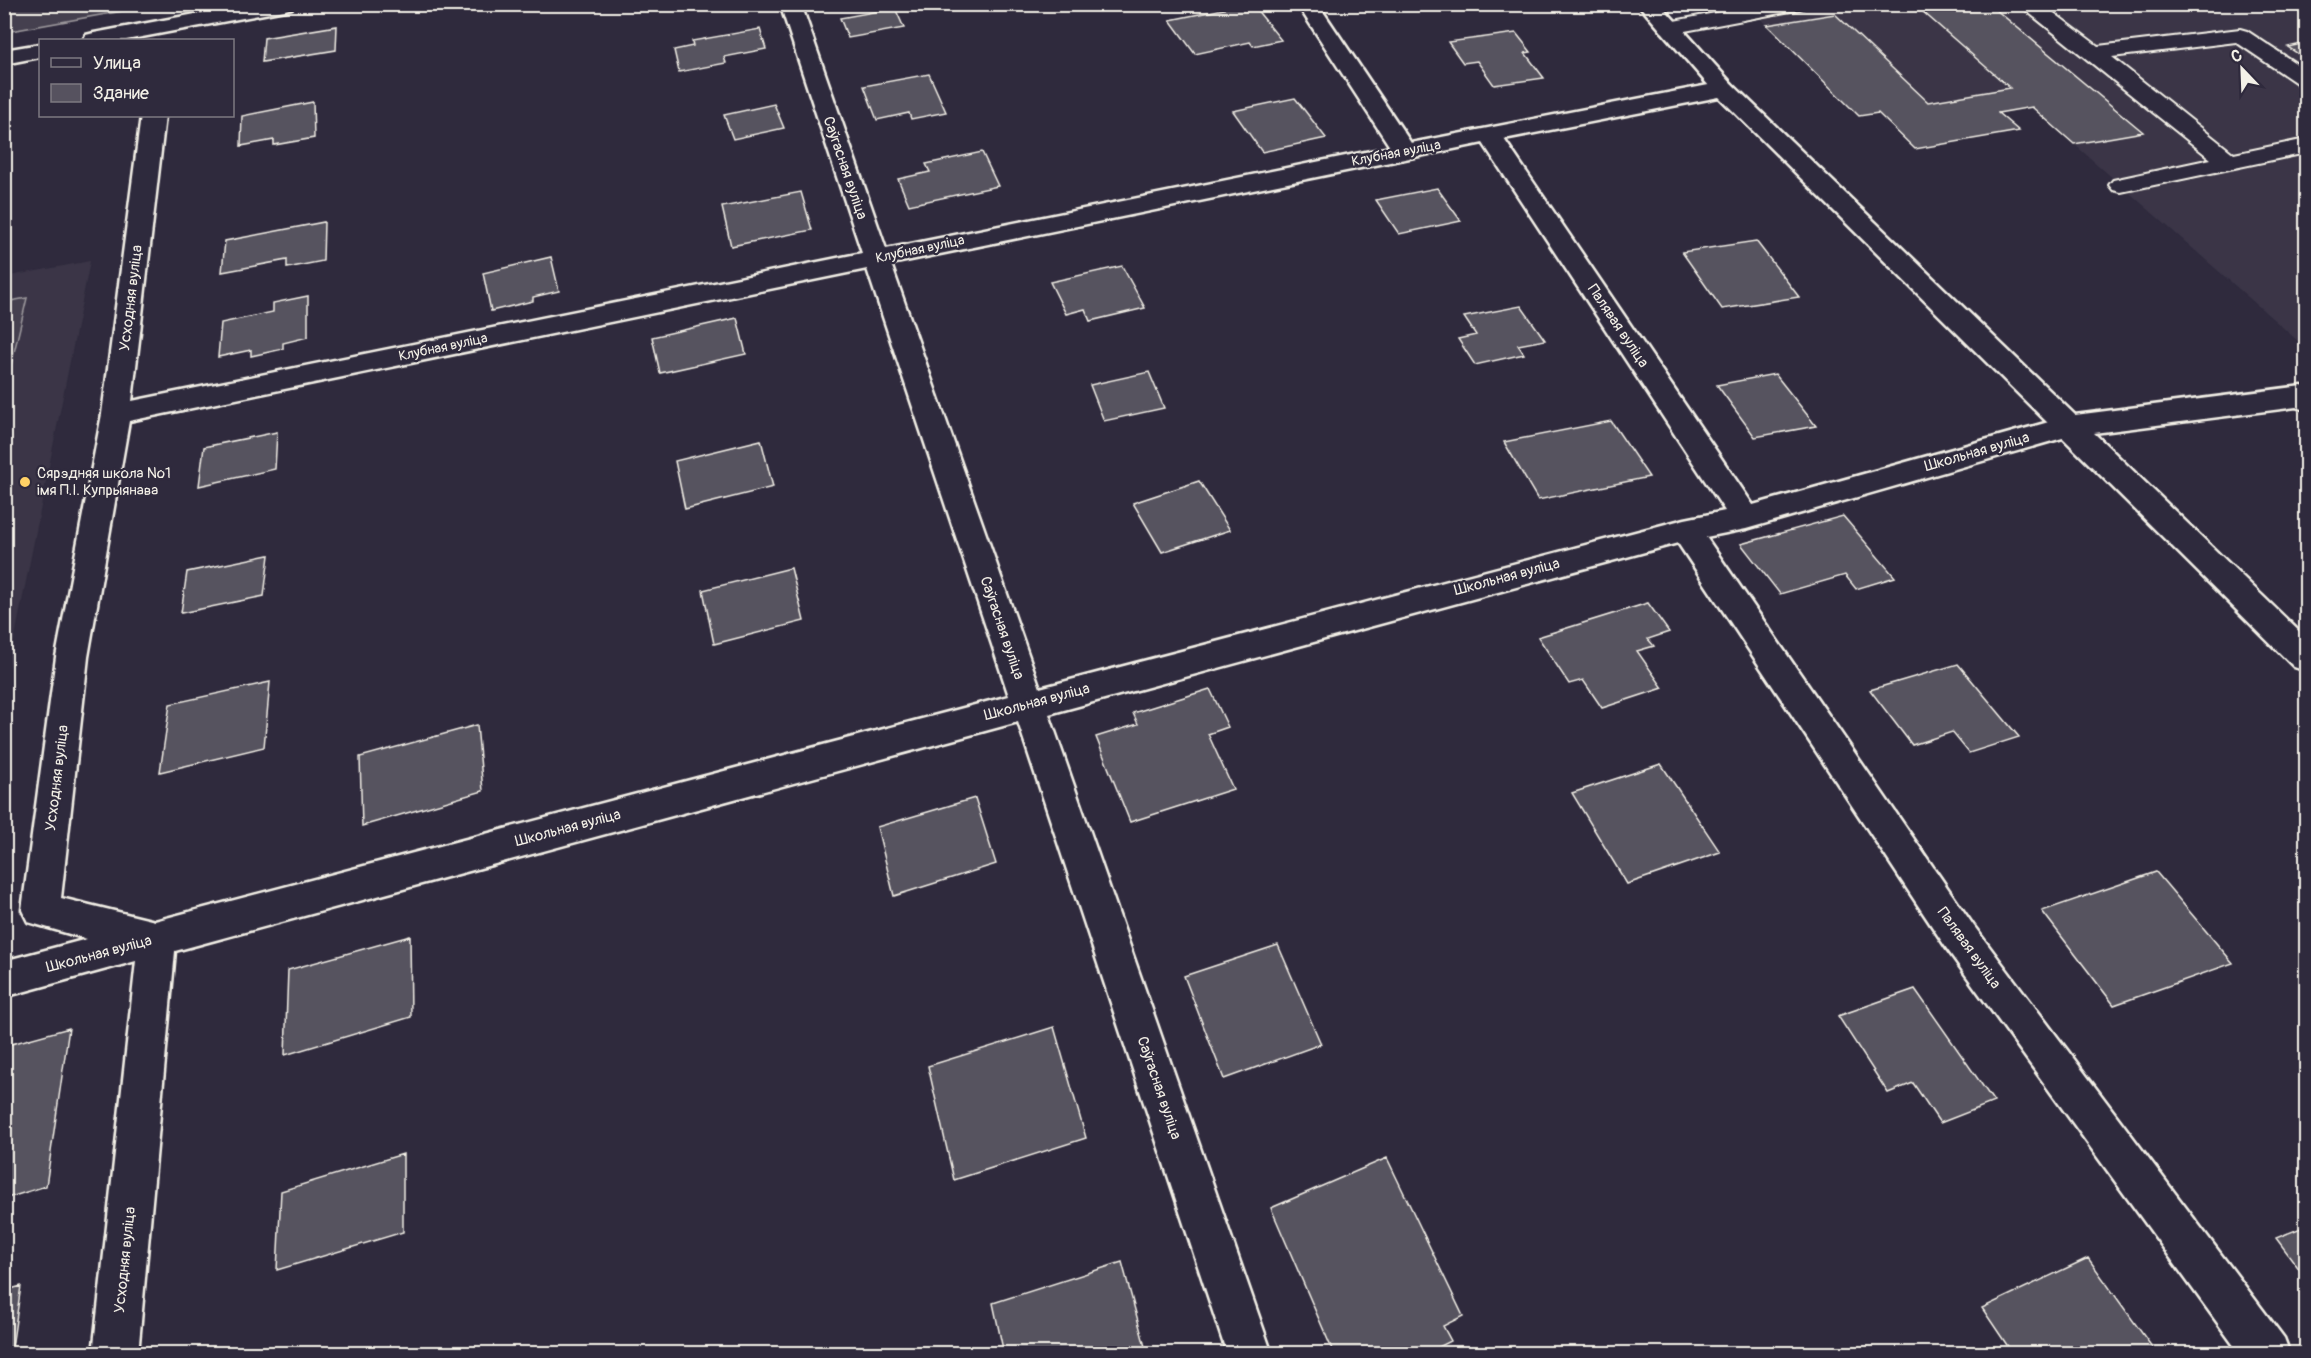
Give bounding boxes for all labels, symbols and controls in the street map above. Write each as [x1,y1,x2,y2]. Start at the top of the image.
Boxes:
legend [39,39,234,117]
north arrow [2212,39,2272,99]
text: С [2228,45,2245,67]
text: Улица [93,52,141,75]
text: Здание [93,82,149,105]
street label: Саўгасная вуліца [818,114,872,222]
street label: Клубная вуліца [1350,136,1442,170]
street label: Клубная вуліца [874,231,966,267]
street label: Усходняя вуліца [115,244,147,352]
street label: Палявая вуліца [1583,281,1653,371]
street label: Клубная вуліца [397,329,489,365]
street label: Школьная вуліца [1922,428,2032,476]
place label: Сярэдняя школа №1 імя П.І. Купрыянава [37,464,171,500]
marker: Сярэдняя школа №1 імя П.І. Купрыянава [18,475,32,489]
street label: Школьная вуліца [1452,554,1562,600]
street label: Саўгасная вуліца [975,574,1029,682]
street label: Школьная вуліца [982,679,1092,725]
street label: Усходняя вуліца [41,724,73,832]
street label: Школьная вуліца [513,805,623,851]
street label: Палявая вуліца [1933,903,2005,993]
street label: Школьная вуліца [44,931,154,977]
street label: Саўгасная вуліца [1132,1034,1186,1142]
street label: Усходняя вуліца [110,1206,140,1314]

